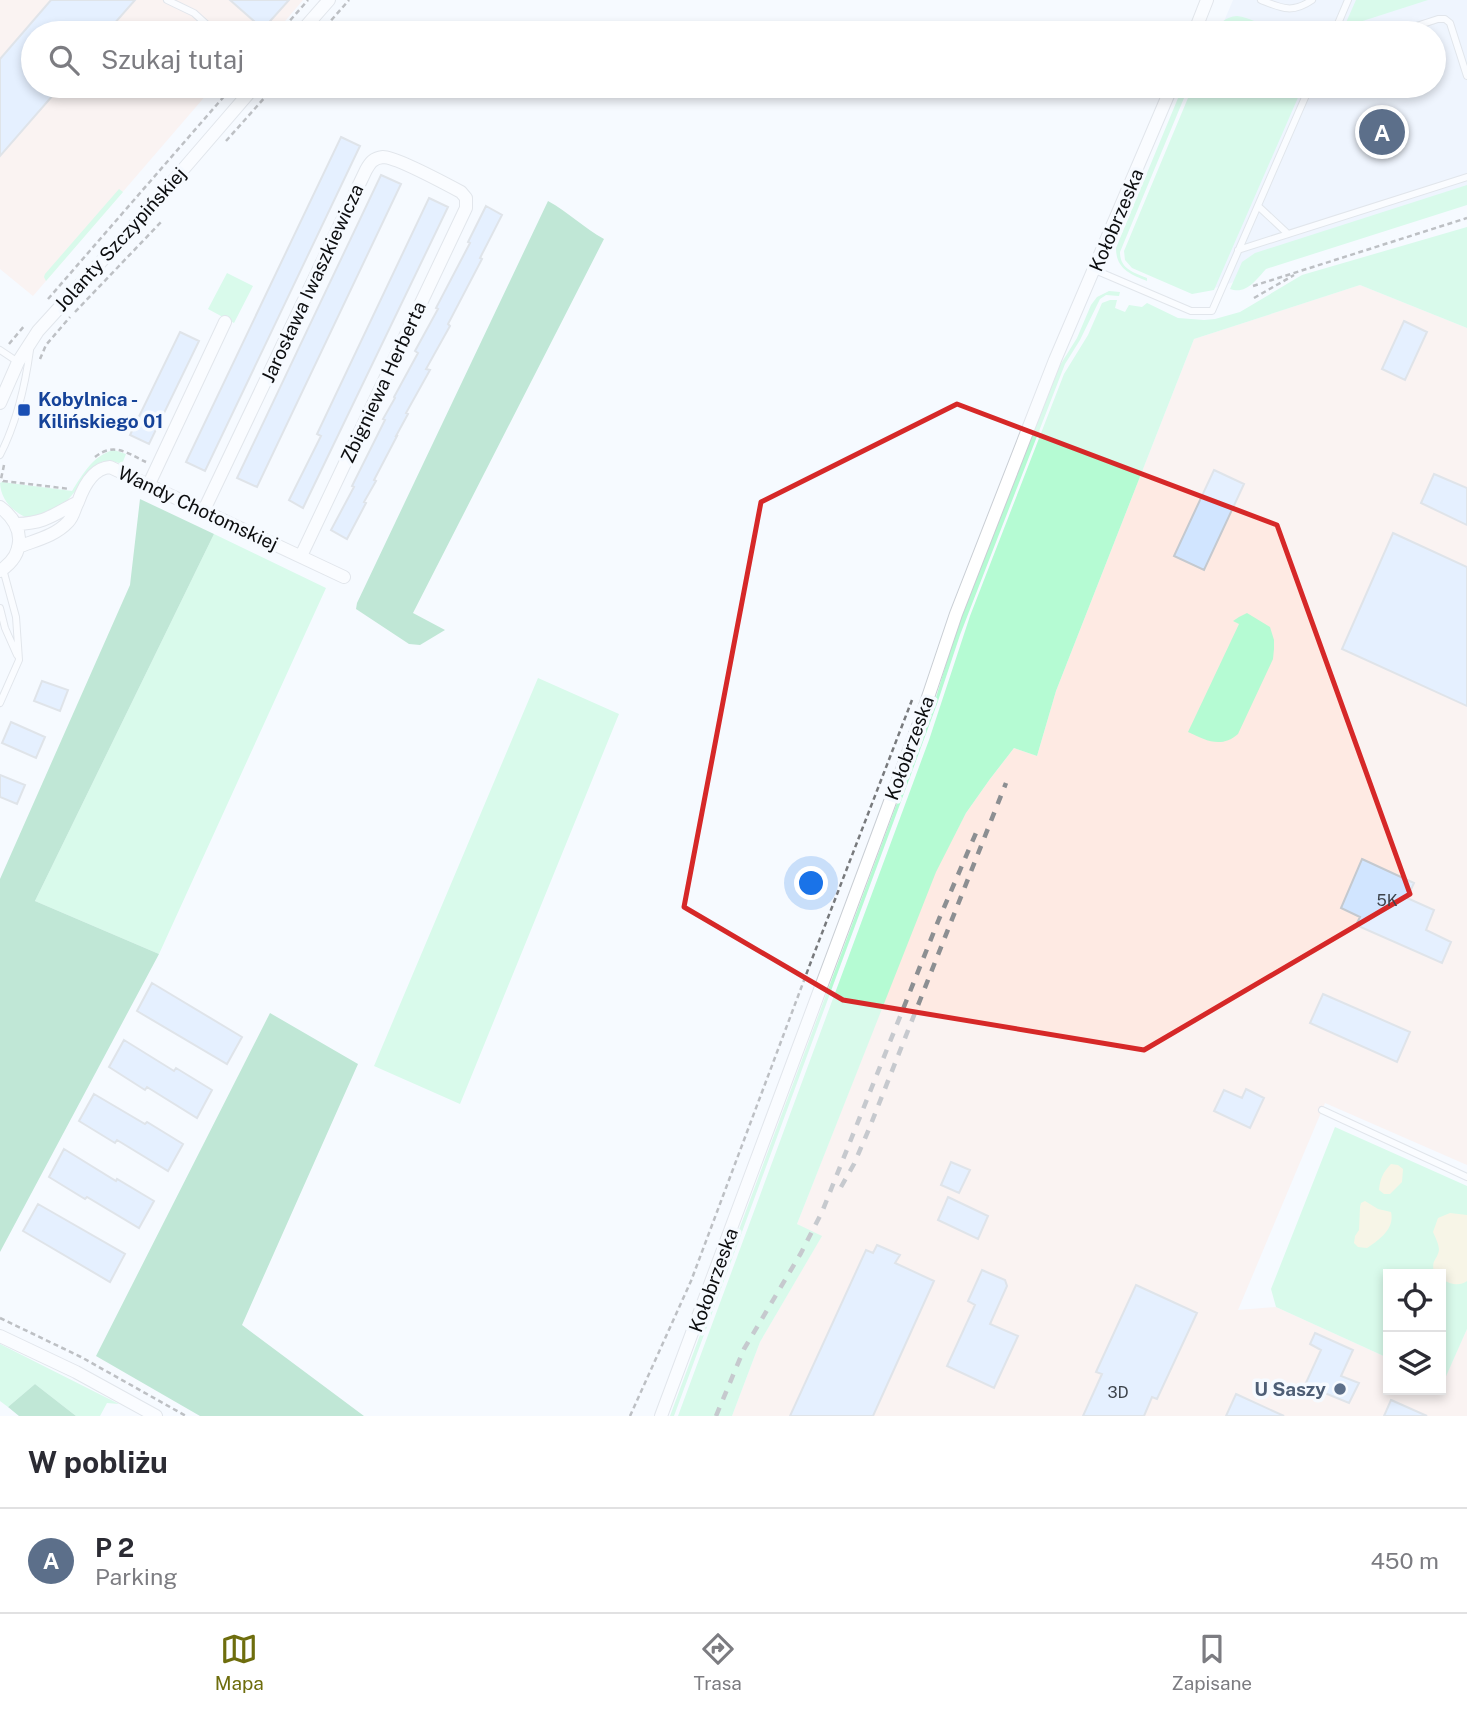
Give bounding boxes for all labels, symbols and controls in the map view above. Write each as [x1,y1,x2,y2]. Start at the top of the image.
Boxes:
search box [21,21,1446,98]
icon: search [45,41,83,79]
text: Szukaj tutaj [101,44,244,75]
pin: A [1359,106,1405,158]
street label: Jolanty Szczypińskiej [50,163,190,315]
street label: Kołobrzeska [1085,165,1147,275]
street label: Jarosława Iwaszkiewicza [256,180,368,386]
street label: Zbigniewa Herberta [336,298,430,466]
place label: Kobylnica - Kilińskiego 01 [38,388,163,432]
marker: Kobylnica - Kilińskiego 01 [16,402,32,418]
street label: Wandy Chotomskiej [114,461,282,555]
street label: Kołobrzeska [880,693,938,803]
your location [794,866,828,900]
house number: 5K [1376,891,1398,910]
street label: Kołobrzeska [684,1225,742,1335]
map controls [1383,1269,1446,1395]
button: locate [1383,1269,1446,1332]
button: layers [1383,1332,1446,1395]
place label: U Saszy [1254,1378,1326,1400]
marker: U Saszy [1332,1381,1348,1397]
house number: 3D [1107,1383,1129,1402]
text: W pobliżu [28,1444,168,1480]
text: P 2 [95,1532,134,1563]
text: A [43,1547,59,1574]
text: 450 m [1370,1547,1439,1574]
text: Parking [95,1563,177,1590]
tab: Mapa [215,1630,264,1694]
tab: Trasa [694,1630,742,1694]
tab: Zapisane [1172,1630,1252,1694]

